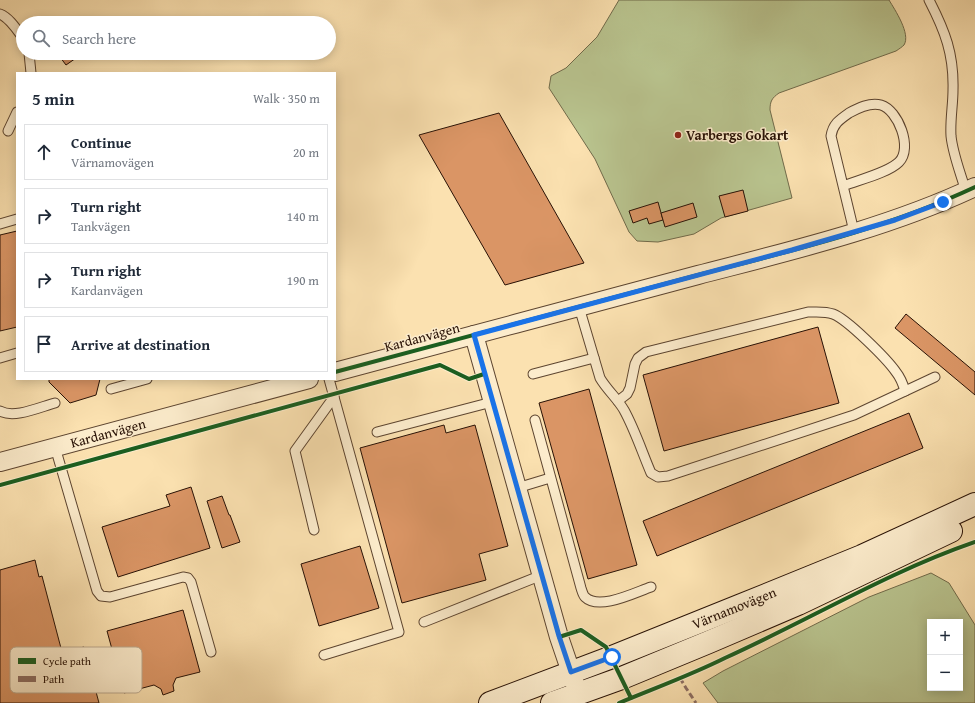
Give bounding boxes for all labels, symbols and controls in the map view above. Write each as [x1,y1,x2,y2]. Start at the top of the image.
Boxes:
search box [16,16,336,60]
icon: search [30,27,52,49]
text: Search here [62,28,136,49]
text: 5 min [32,86,74,111]
text: Walk · 350 m [253,89,320,108]
place label: Varbergs Gokart [686,125,789,145]
marker: Varbergs Gokart [673,130,683,140]
text: Continue [71,132,132,153]
icon: ahead [33,141,55,163]
text: 20 m [293,143,319,162]
text: Värnamovägen [71,153,154,172]
route end [934,193,952,211]
text: Turn right [71,196,142,217]
icon: right [33,205,55,227]
text: 140 m [287,207,319,226]
text: Tankvägen [71,217,130,236]
text: Turn right [71,260,142,281]
icon: right [33,269,55,291]
text: 190 m [287,271,319,290]
text: Kardanvägen [71,281,143,300]
street label: Kardanvägen [382,317,462,357]
icon: arrive [33,333,55,355]
text: Arrive at destination [71,334,210,355]
street label: Kardanvägen [68,413,148,453]
street label: Värnamovägen [689,582,779,634]
map controls [927,619,963,691]
button: + [927,619,963,655]
legend [10,647,142,693]
route start [603,648,621,666]
text: Cycle path [43,653,92,669]
button: − [927,655,963,691]
text: Path [43,671,65,687]

